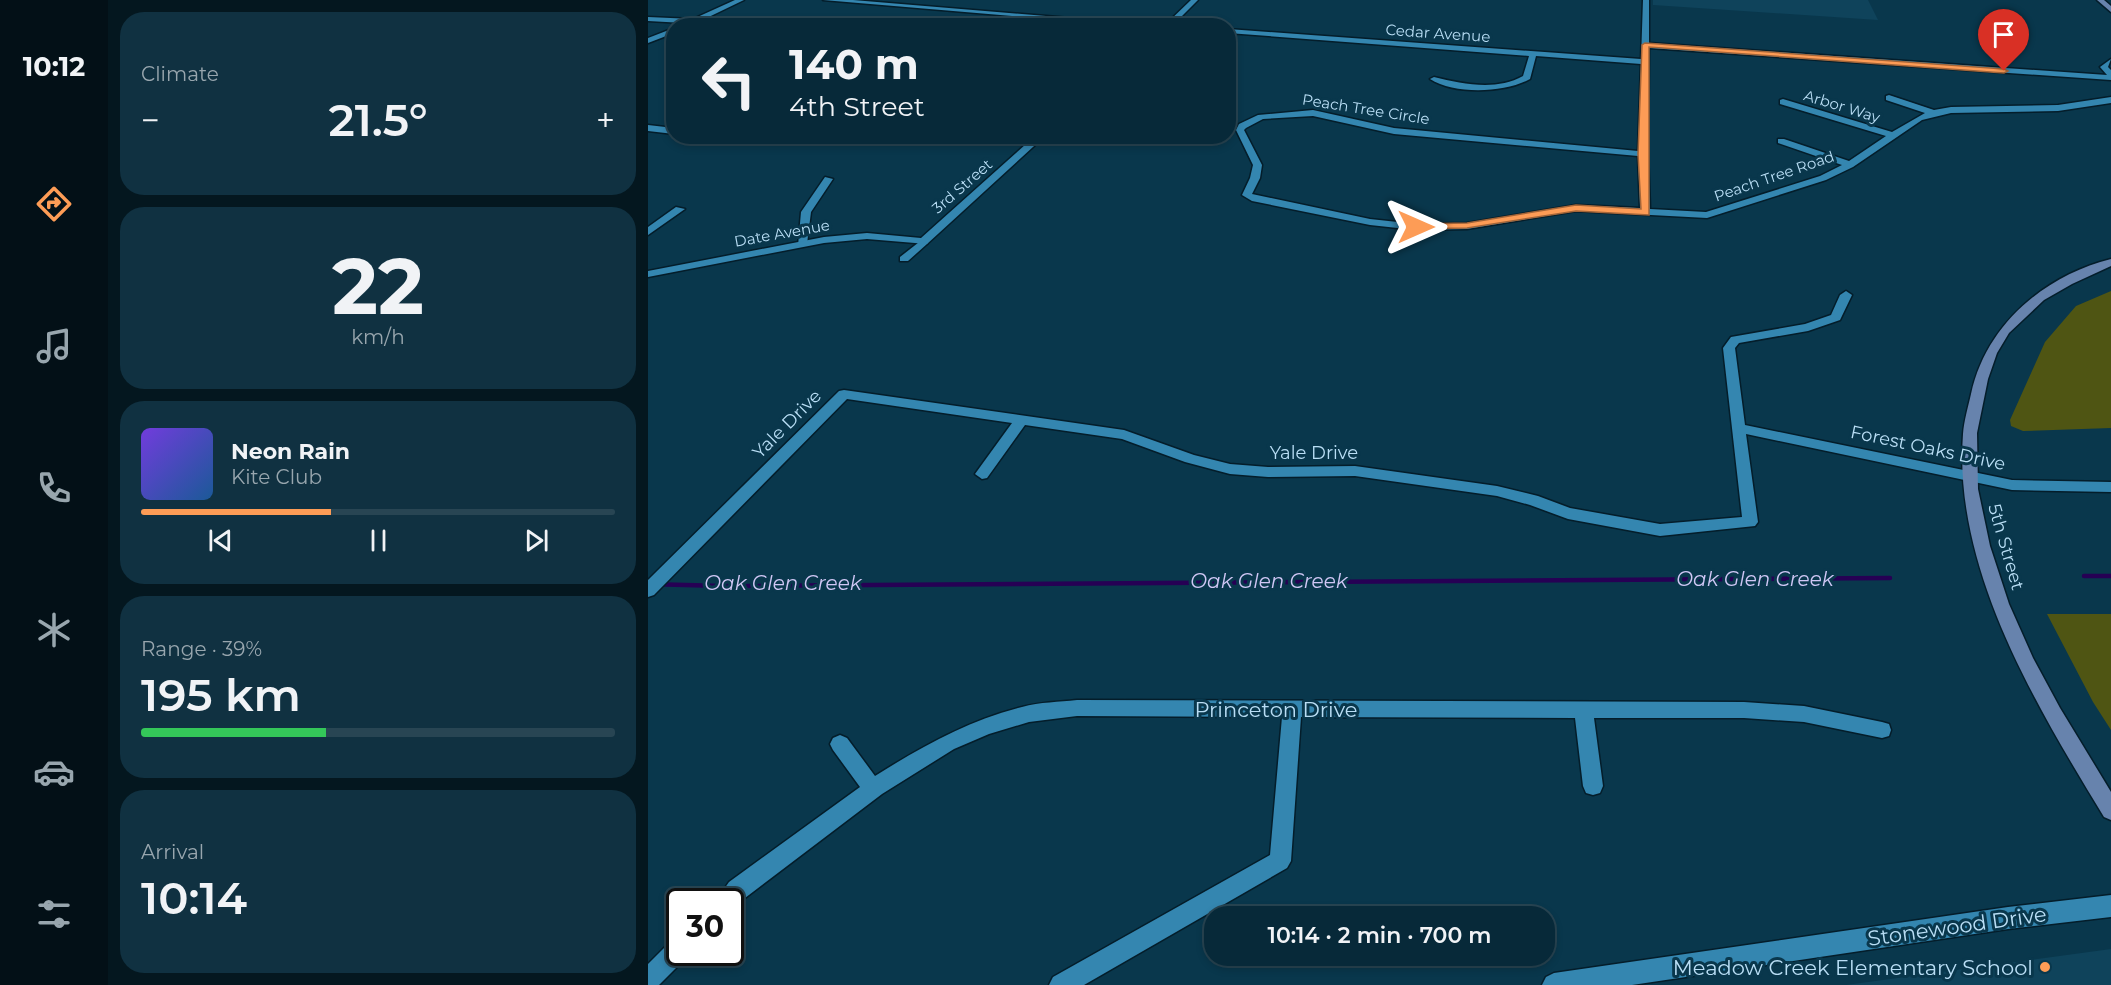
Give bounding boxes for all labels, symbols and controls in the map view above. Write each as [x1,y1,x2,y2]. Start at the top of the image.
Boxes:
pin [1978,9,2029,71]
icon: arrive [1987,18,2020,51]
street label: Cedar Avenue [1385,20,1491,46]
text: 140 m [789,38,919,90]
icon: left [690,42,768,120]
text: 10:12 [23,50,85,83]
text: Climate [141,62,219,86]
street label: Arbor Way [1802,85,1883,127]
text: 4th Street [789,90,925,123]
street label: Peach Tree Circle [1301,90,1431,128]
text: 21.5° [328,92,428,147]
text: − [141,100,160,140]
text: + [596,100,615,140]
street label: Peach Tree Road [1711,146,1837,206]
street label: 3rd Street [928,155,996,217]
icon: directions [33,183,75,225]
position arrow [1384,195,1448,259]
street label: Date Avenue [733,215,831,251]
text: 22 [332,238,424,334]
icon: music [33,325,75,367]
text: km/h [351,325,405,349]
street label: Yale Drive [748,385,826,463]
street label: Forest Oaks Drive [1849,421,2008,475]
text: Neon Rain [231,438,350,465]
street label: Yale Drive [1270,442,1358,464]
text: Kite Club [231,465,322,489]
icon: phone [33,467,75,509]
street label: 5th Street [1983,501,2029,593]
icon: previous [204,524,237,557]
icon: pause [362,524,395,557]
icon: next [520,524,553,557]
water label: Oak Glen Creek [1676,567,1835,591]
water label: Oak Glen Creek [1190,569,1349,593]
water label: Oak Glen Creek [704,571,863,595]
icon: climate [33,609,75,651]
text: Range · 39% [141,637,262,661]
text: 195 km [141,667,301,722]
street label: Princeton Drive [1194,697,1358,722]
icon: car [33,751,75,793]
text: Arrival [141,840,204,864]
text: 10:14 [141,870,247,925]
speed limit sign: 30 [666,888,744,966]
icon: filters [33,893,75,935]
street label: Stonewood Drive [1866,901,2048,951]
text: 10:14 · 2 min · 700 m [1268,922,1491,949]
place label: Meadow Creek Elementary School [1673,955,2033,980]
marker: Meadow Creek Elementary School [2038,960,2052,974]

